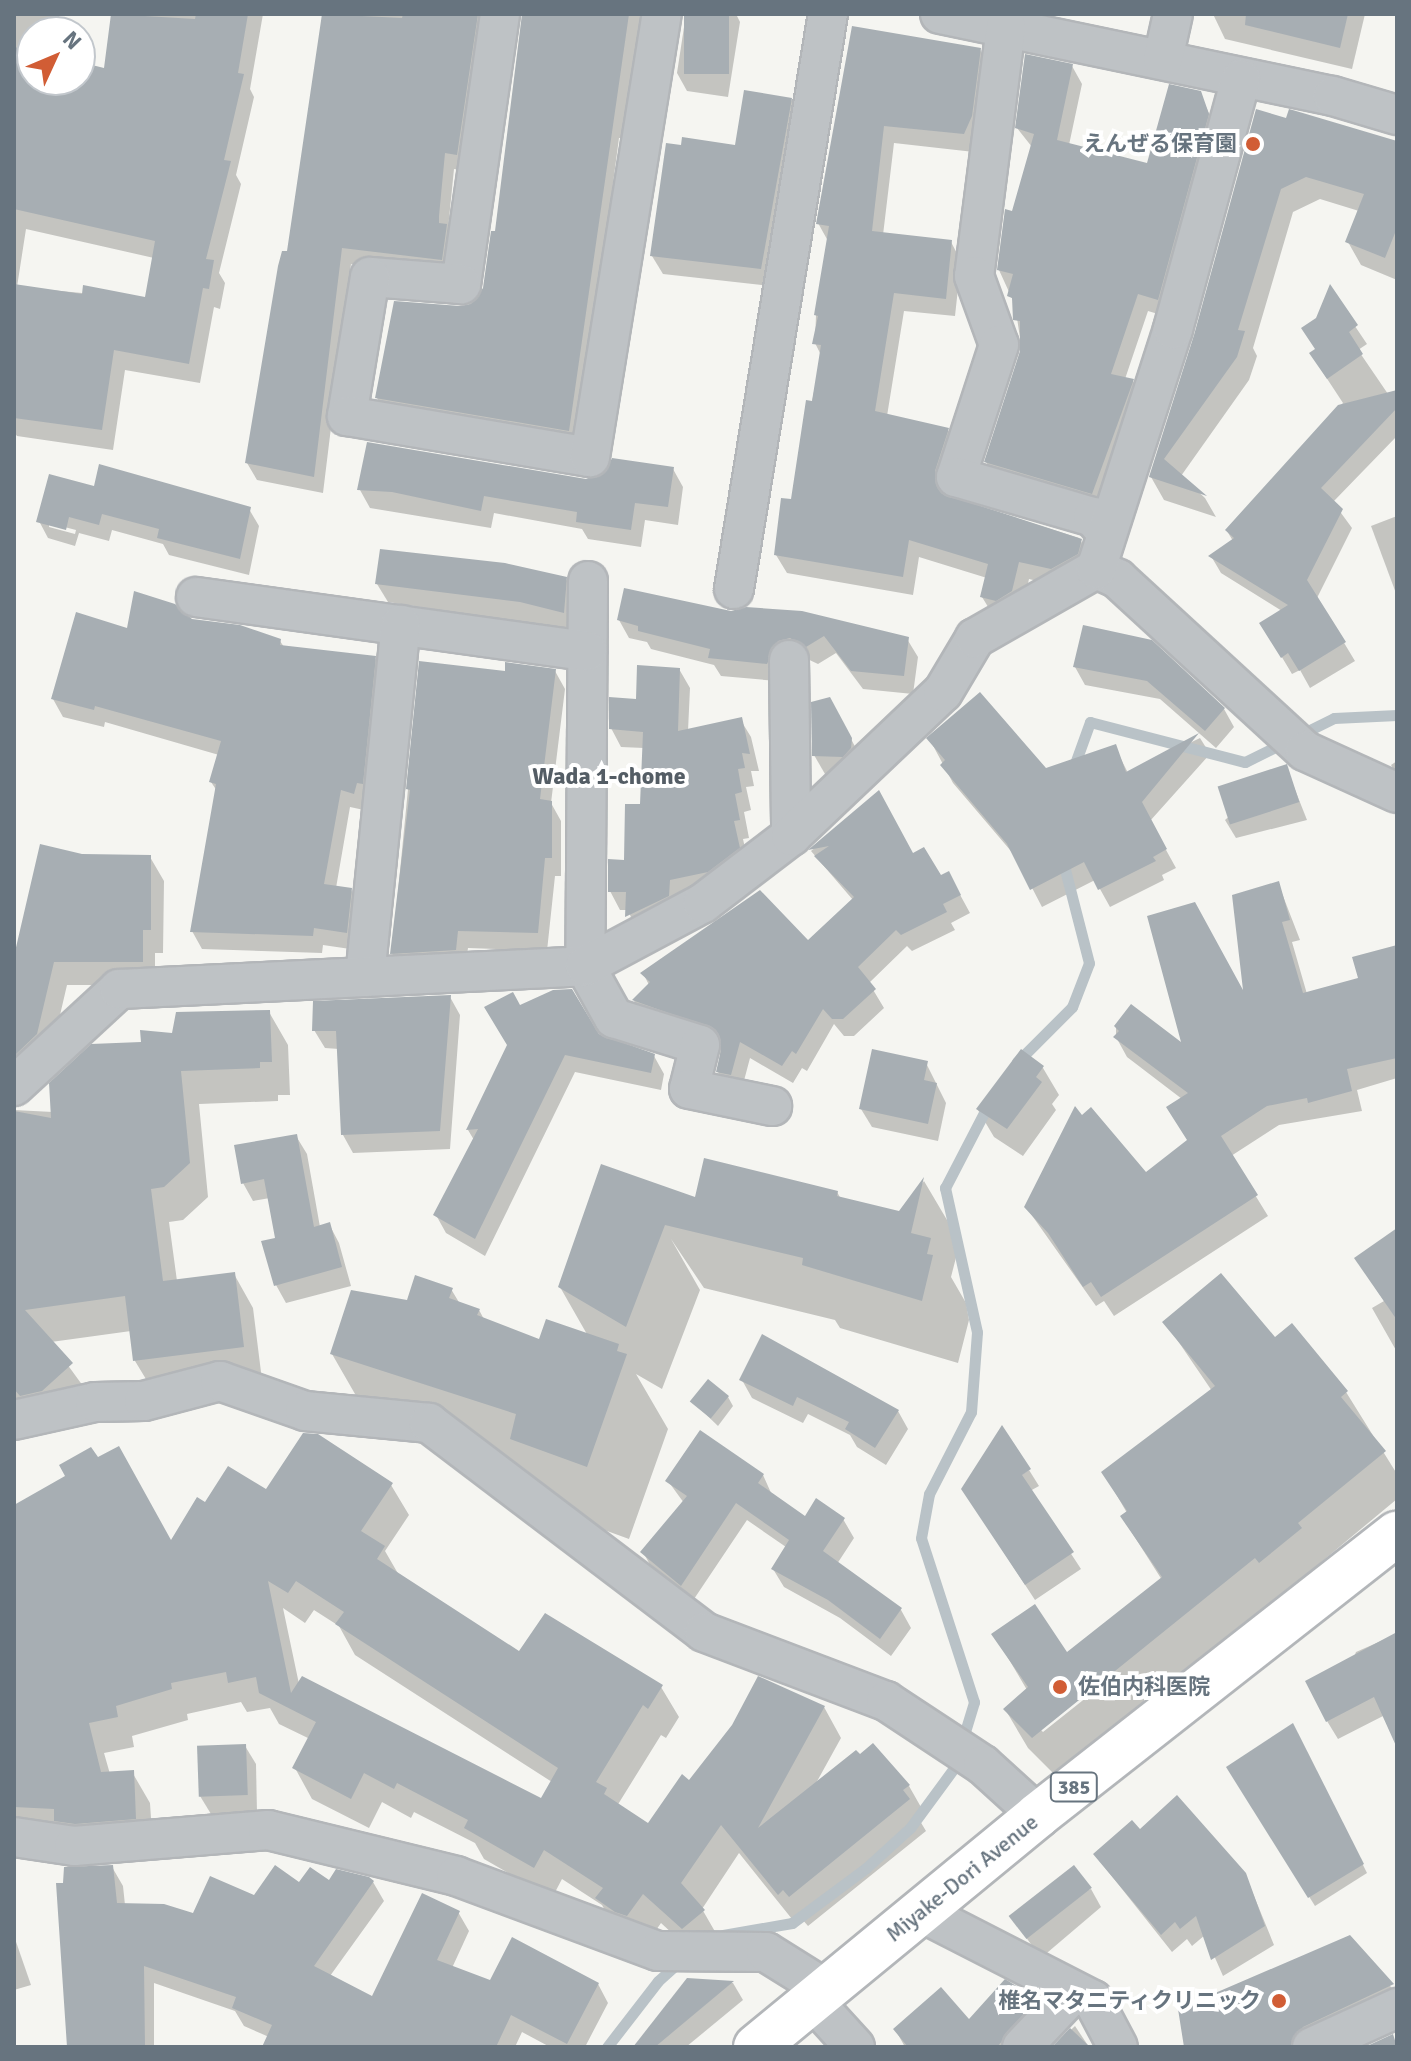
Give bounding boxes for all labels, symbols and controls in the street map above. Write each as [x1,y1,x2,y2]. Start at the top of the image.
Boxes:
north arrow [16,16,96,96]
text: N [57,25,87,55]
place label: えんぜる保育園 [1083,131,1237,157]
marker: えんぜる保育園 [1244,135,1262,153]
district label: Wada 1-chome [532,763,686,791]
place label: 佐伯内科医院 [1078,1674,1210,1700]
marker: 佐伯内科医院 [1049,1676,1071,1698]
road number: 385 [1048,1771,1100,1803]
street label: Miyake-Dori Avenue [881,1809,1043,1947]
place label: 椎名マタニティクリニック [997,1988,1261,2014]
marker: 椎名マタニティクリニック [1268,1990,1290,2012]

